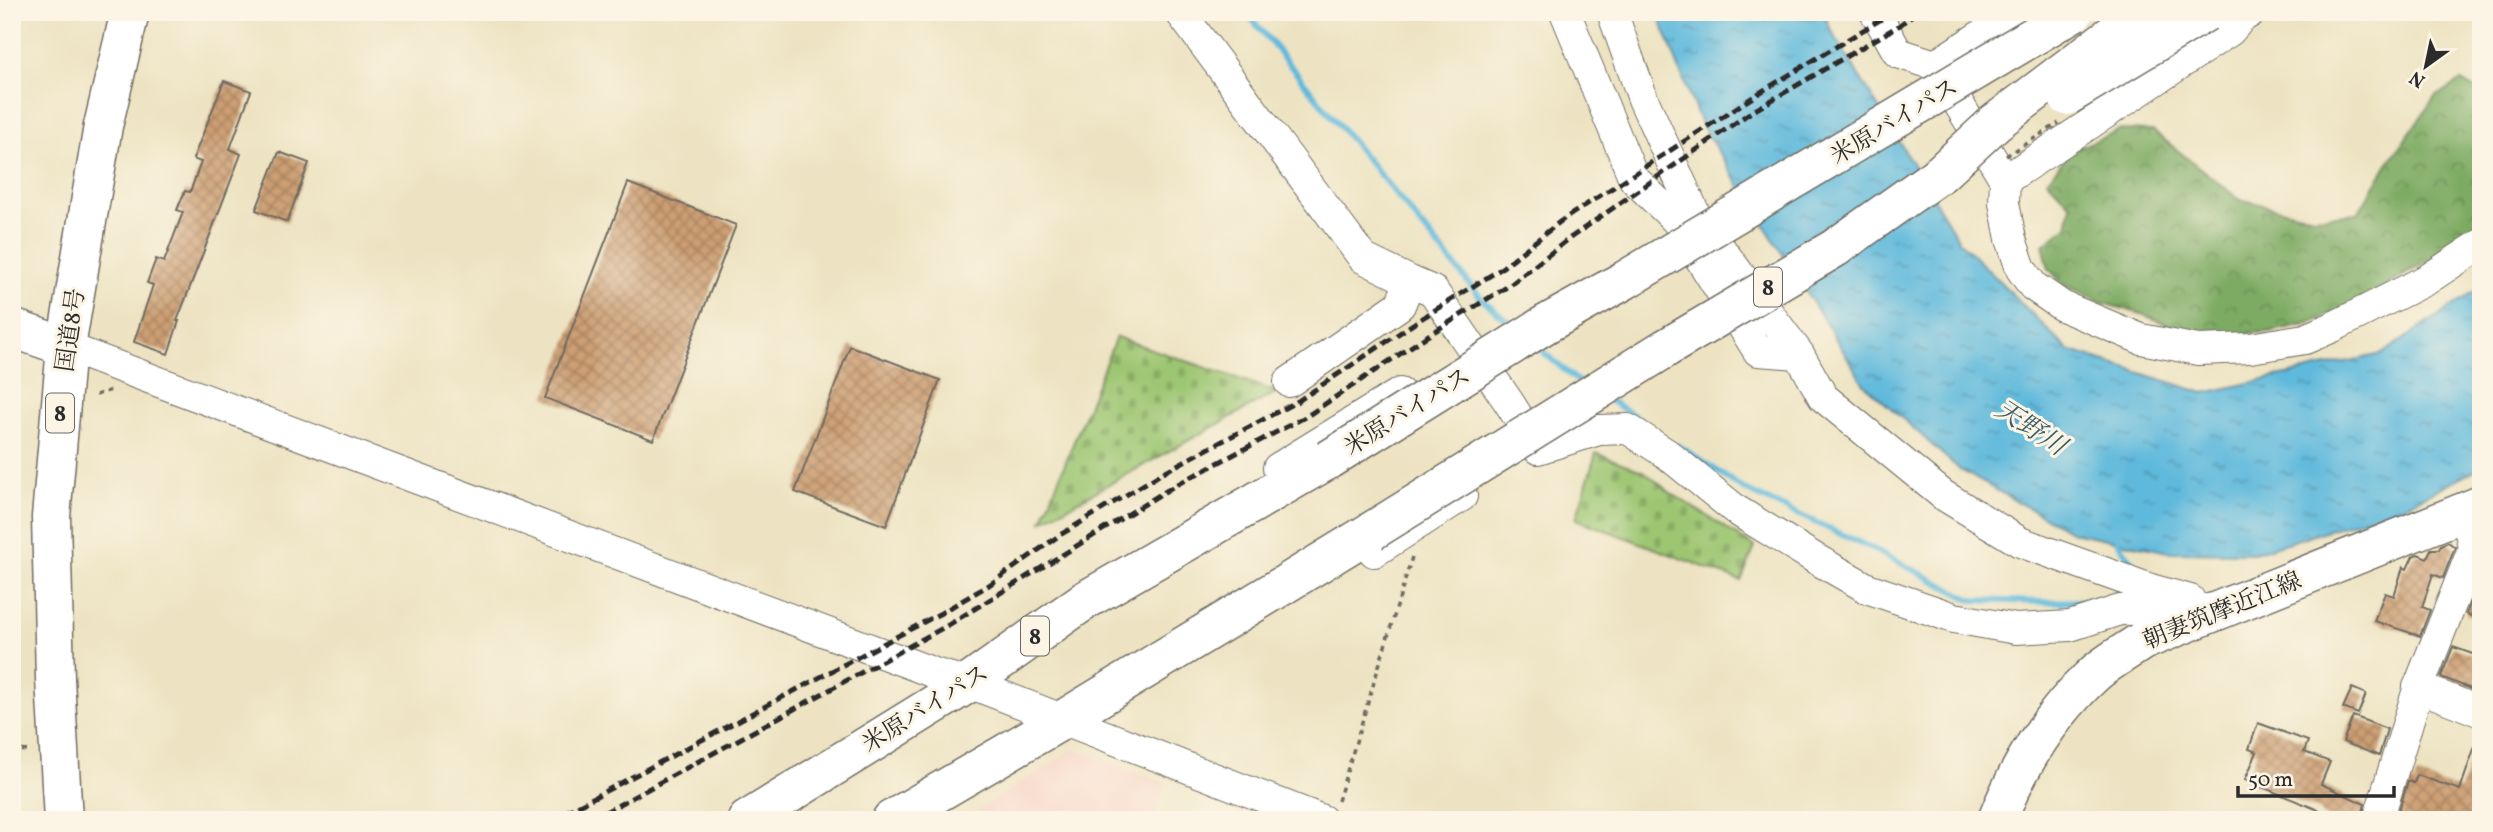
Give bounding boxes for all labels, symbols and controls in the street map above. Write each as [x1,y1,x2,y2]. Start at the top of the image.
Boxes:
north arrow [2392,32,2462,102]
text: N [2405,64,2431,93]
street label: 米原バイパス [1825,71,1965,174]
road number: 8 [1754,268,1782,306]
street label: 国道8号 [49,286,95,374]
street label: 米原バイパス [1338,360,1478,465]
water label: 天野川 [1987,392,2075,467]
road number: 8 [46,394,74,432]
street label: 朝妻筑摩近江線 [2138,565,2307,659]
road number: 8 [1021,616,1049,656]
street label: 米原バイパス [856,657,996,762]
scale bar [2238,755,2393,799]
text: 50 m [2248,766,2293,795]

